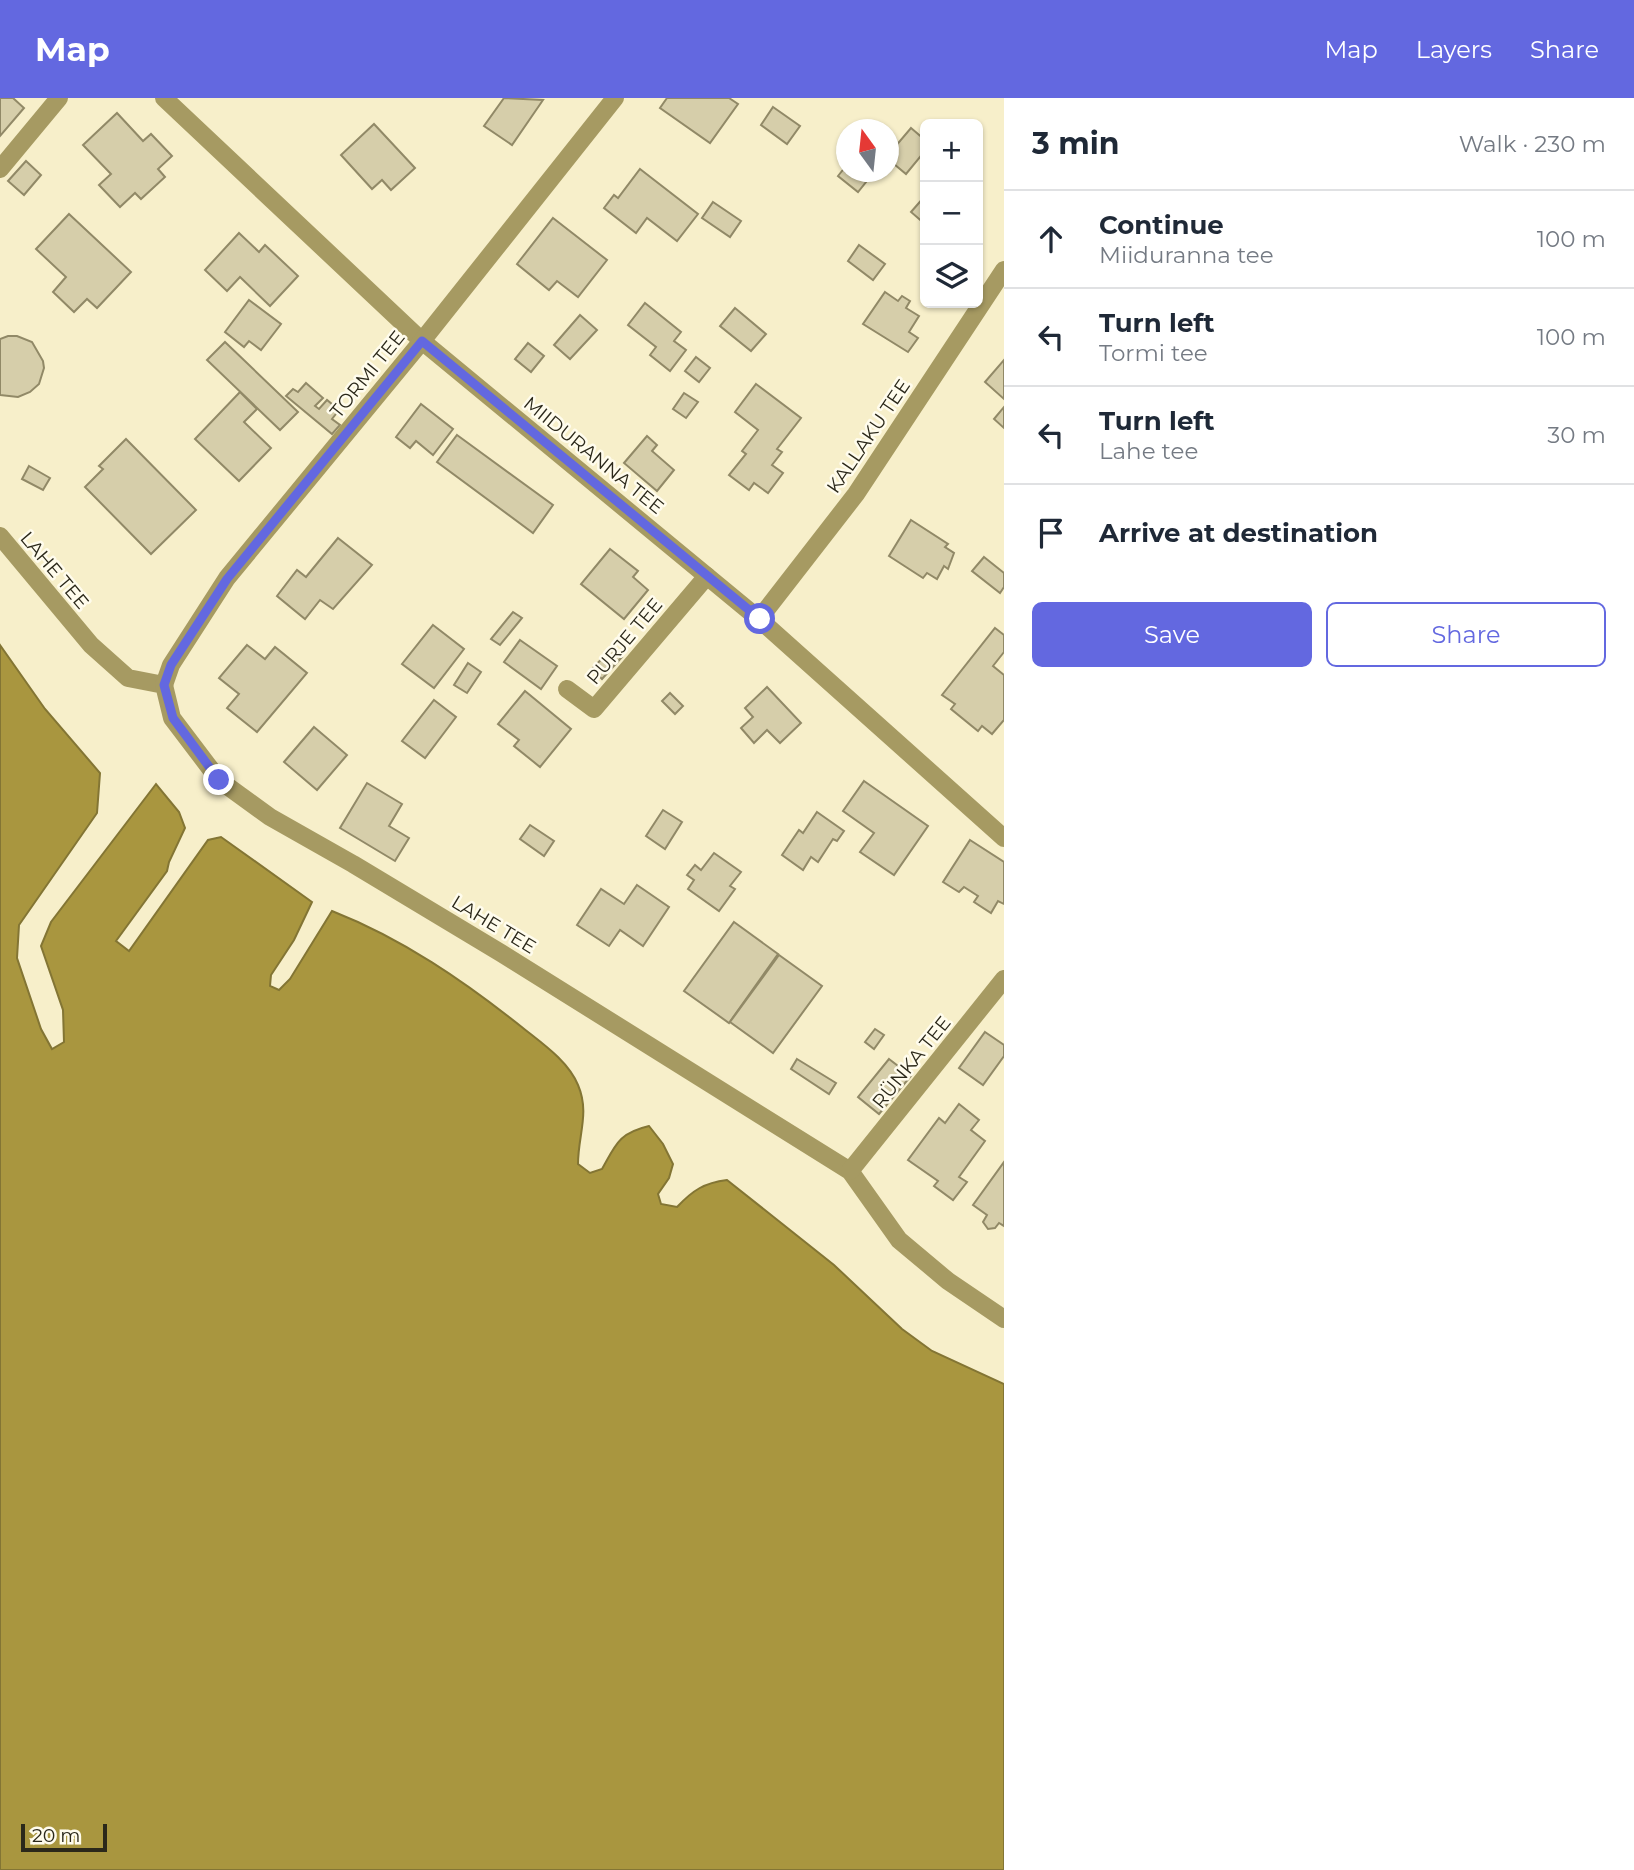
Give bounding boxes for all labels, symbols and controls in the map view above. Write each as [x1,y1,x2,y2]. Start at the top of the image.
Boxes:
text: Map [35,29,110,69]
text: Map [1324,35,1378,64]
text: Layers [1416,35,1492,64]
text: Share [1530,35,1599,64]
north arrow [836,119,899,182]
map controls [920,119,983,308]
button: + [920,119,983,182]
text: 3 min [1032,125,1119,162]
text: Walk · 230 m [1459,130,1606,158]
button: − [920,182,983,245]
text: Continue [1099,209,1224,241]
icon: ahead [1032,220,1070,258]
text: 100 m [1537,225,1606,253]
text: Miiduranna tee [1099,241,1274,269]
button: layers [920,245,983,308]
text: Turn left [1099,307,1215,339]
icon: left [1032,318,1070,356]
text: 100 m [1537,323,1606,351]
street label: TORMI TEE [325,326,410,423]
text: Tormi tee [1099,339,1208,367]
street label: KALLAKU TEE [822,375,915,498]
street label: MIIDURANNA TEE [519,392,668,519]
text: Turn left [1099,405,1215,437]
icon: left [1032,416,1070,454]
text: 30 m [1547,421,1606,449]
text: Lahe tee [1099,437,1198,465]
icon: arrive [1032,514,1070,552]
text: Arrive at destination [1099,517,1378,549]
street label: LAHE TEE [16,527,94,614]
street label: PURJE TEE [582,593,667,689]
button: Save [1032,602,1312,667]
button: Share [1326,602,1606,667]
route start [744,603,775,634]
route end [203,764,234,795]
street label: LAHE TEE [447,890,540,959]
street label: RÜNKA TEE [867,1011,956,1113]
scale bar [21,1821,107,1853]
text: 20 m [32,1824,80,1847]

